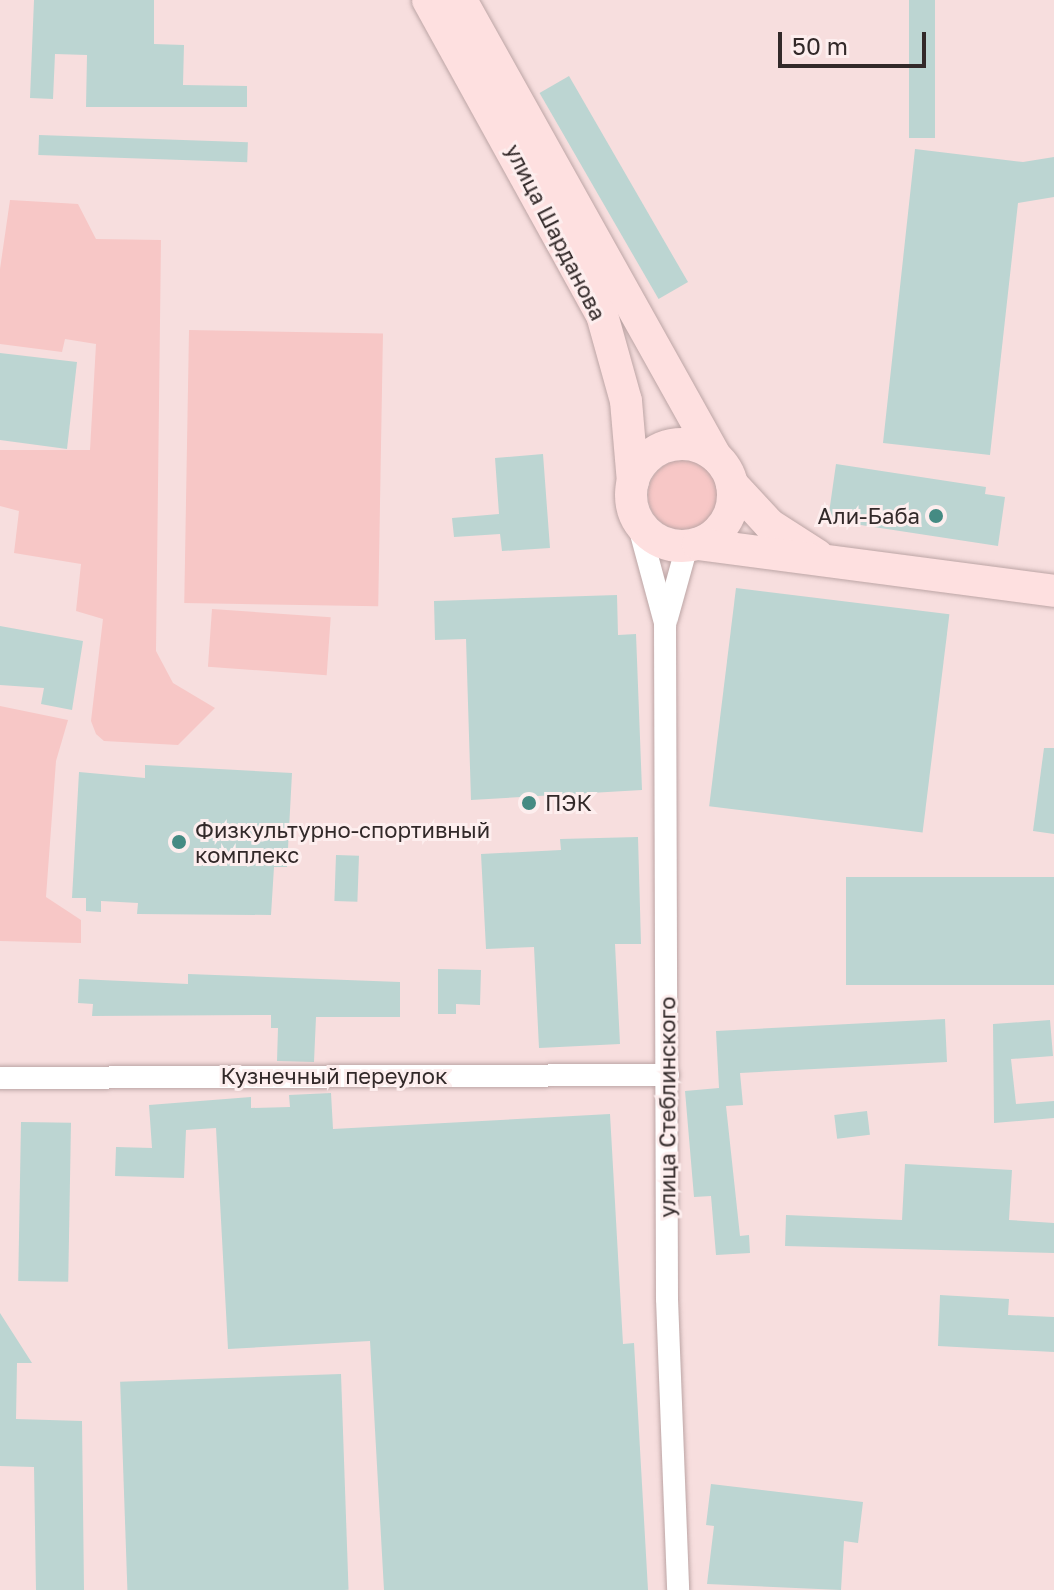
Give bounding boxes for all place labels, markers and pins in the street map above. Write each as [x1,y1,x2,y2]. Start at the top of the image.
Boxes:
place label: Али-Баба [818,503,920,529]
marker: Али-Баба [927,507,945,525]
place label: ПЭК [545,790,592,816]
marker: ПЭК [520,794,538,812]
place label: Физкультурно-спортивный комплекс [195,816,490,868]
marker: Физкультурно-спортивный комплекс [170,833,188,851]

